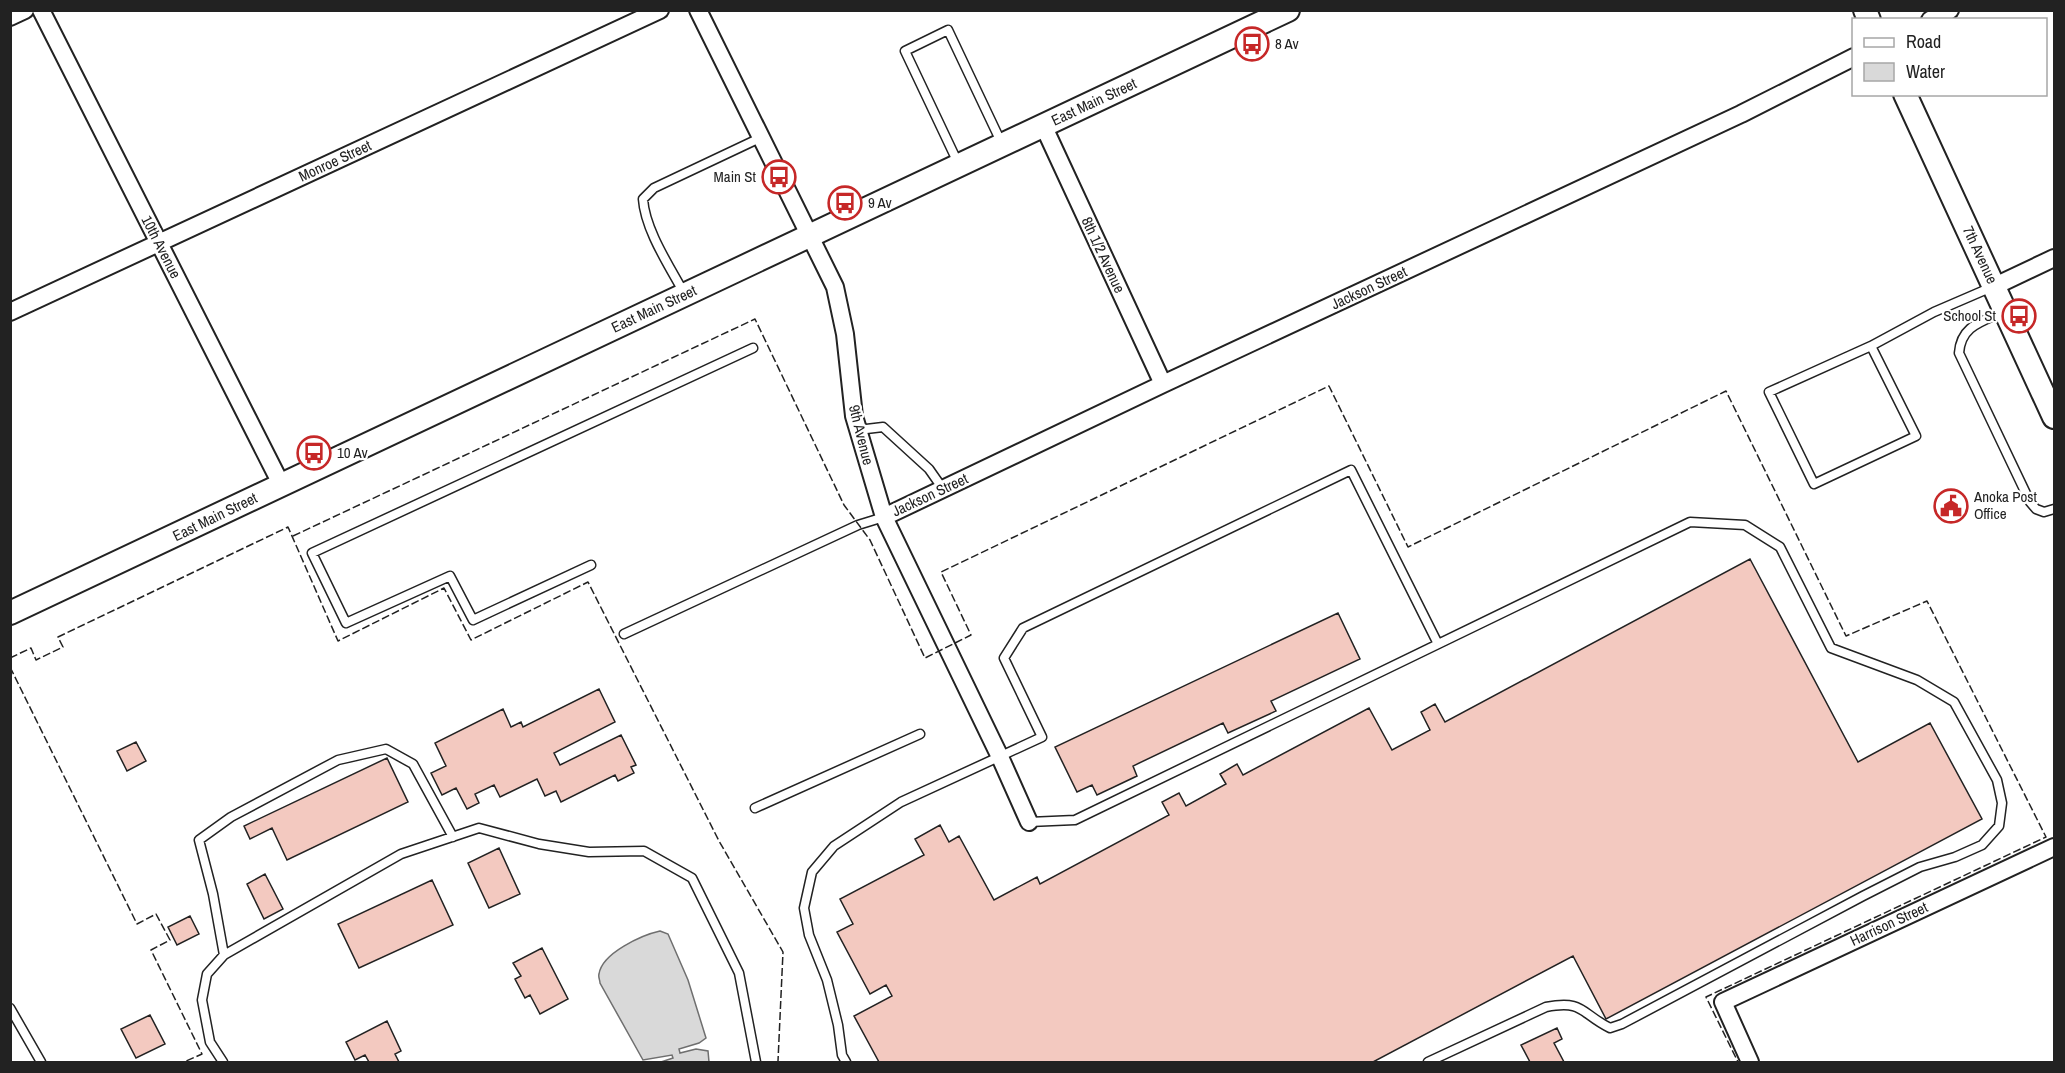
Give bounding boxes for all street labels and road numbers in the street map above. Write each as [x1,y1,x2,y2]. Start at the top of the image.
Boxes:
street label: East Main Street [1048,72,1140,130]
street label: Monroe Street [295,134,375,187]
street label: 10th Avenue [137,212,186,282]
street label: 8th 1/2 Avenue [1077,213,1130,296]
street label: 7th Avenue [1958,223,2003,287]
street label: Jackson Street [1327,261,1411,314]
street label: East Main Street [608,279,700,337]
street label: 9th Avenue [844,403,879,467]
street label: Jackson Street [888,468,972,521]
street label: East Main Street [169,487,261,546]
street label: Harrison Street [1847,896,1932,951]

